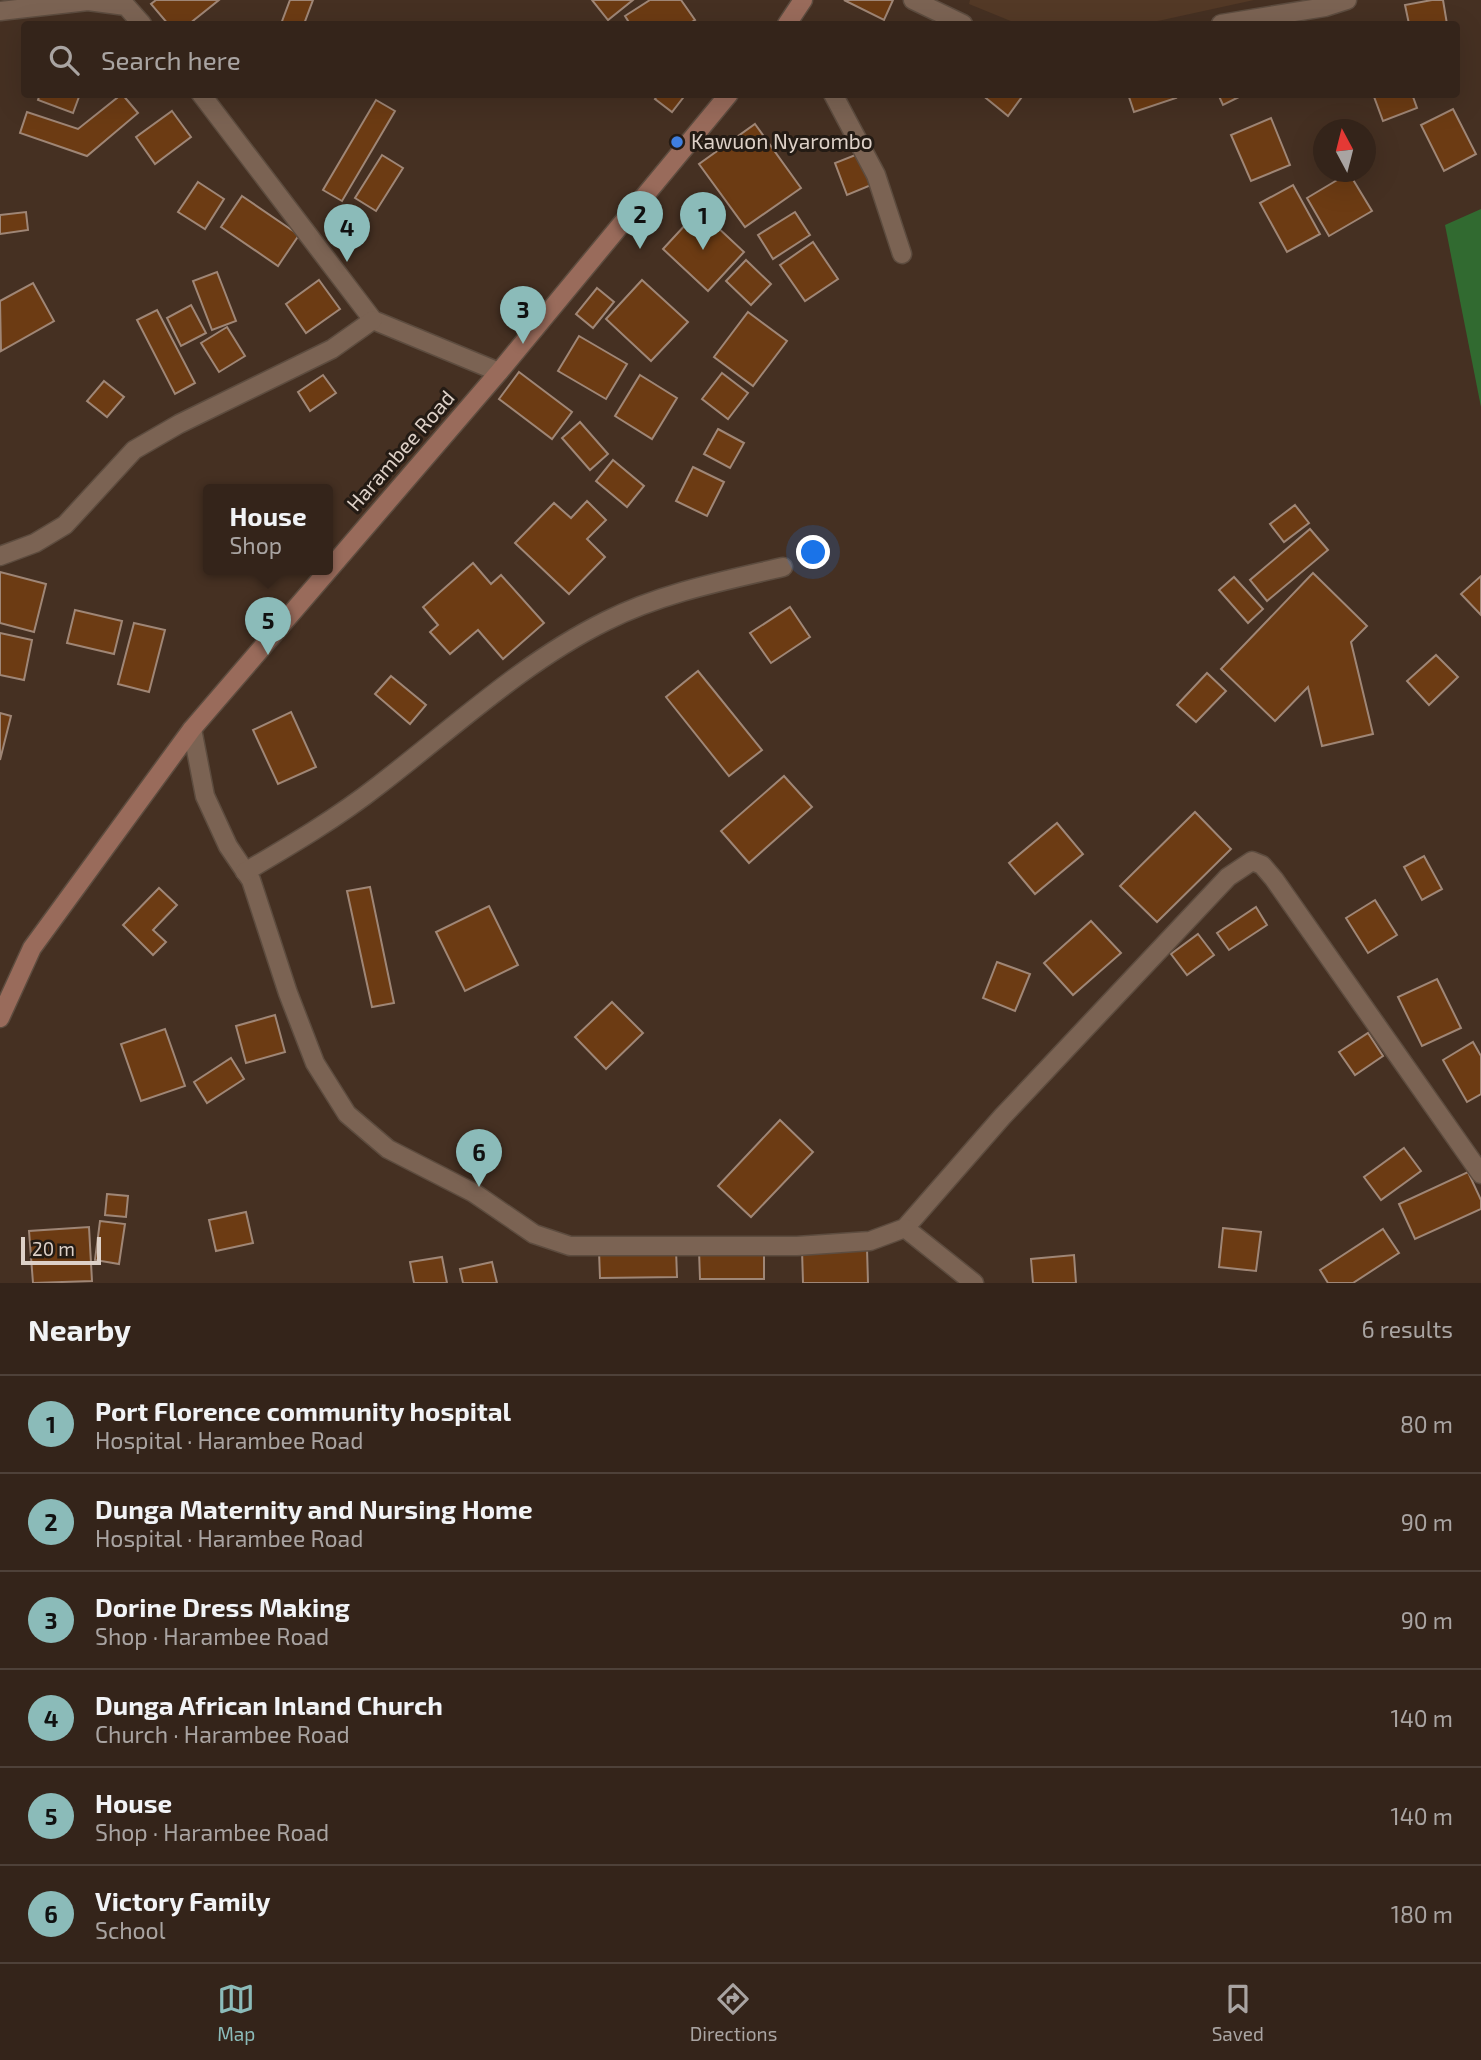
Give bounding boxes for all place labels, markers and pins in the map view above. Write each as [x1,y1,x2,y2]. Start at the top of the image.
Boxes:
place label: Kawuon Nyarombo [691,128,873,153]
marker: Kawuon Nyarombo [669,134,685,150]
pin: 2 [617,191,663,249]
pin: 1 [680,192,726,250]
pin: 4 [324,204,370,262]
pin: 3 [500,286,546,344]
pin: 5 [245,597,291,655]
pin: 6 [456,1129,502,1187]

